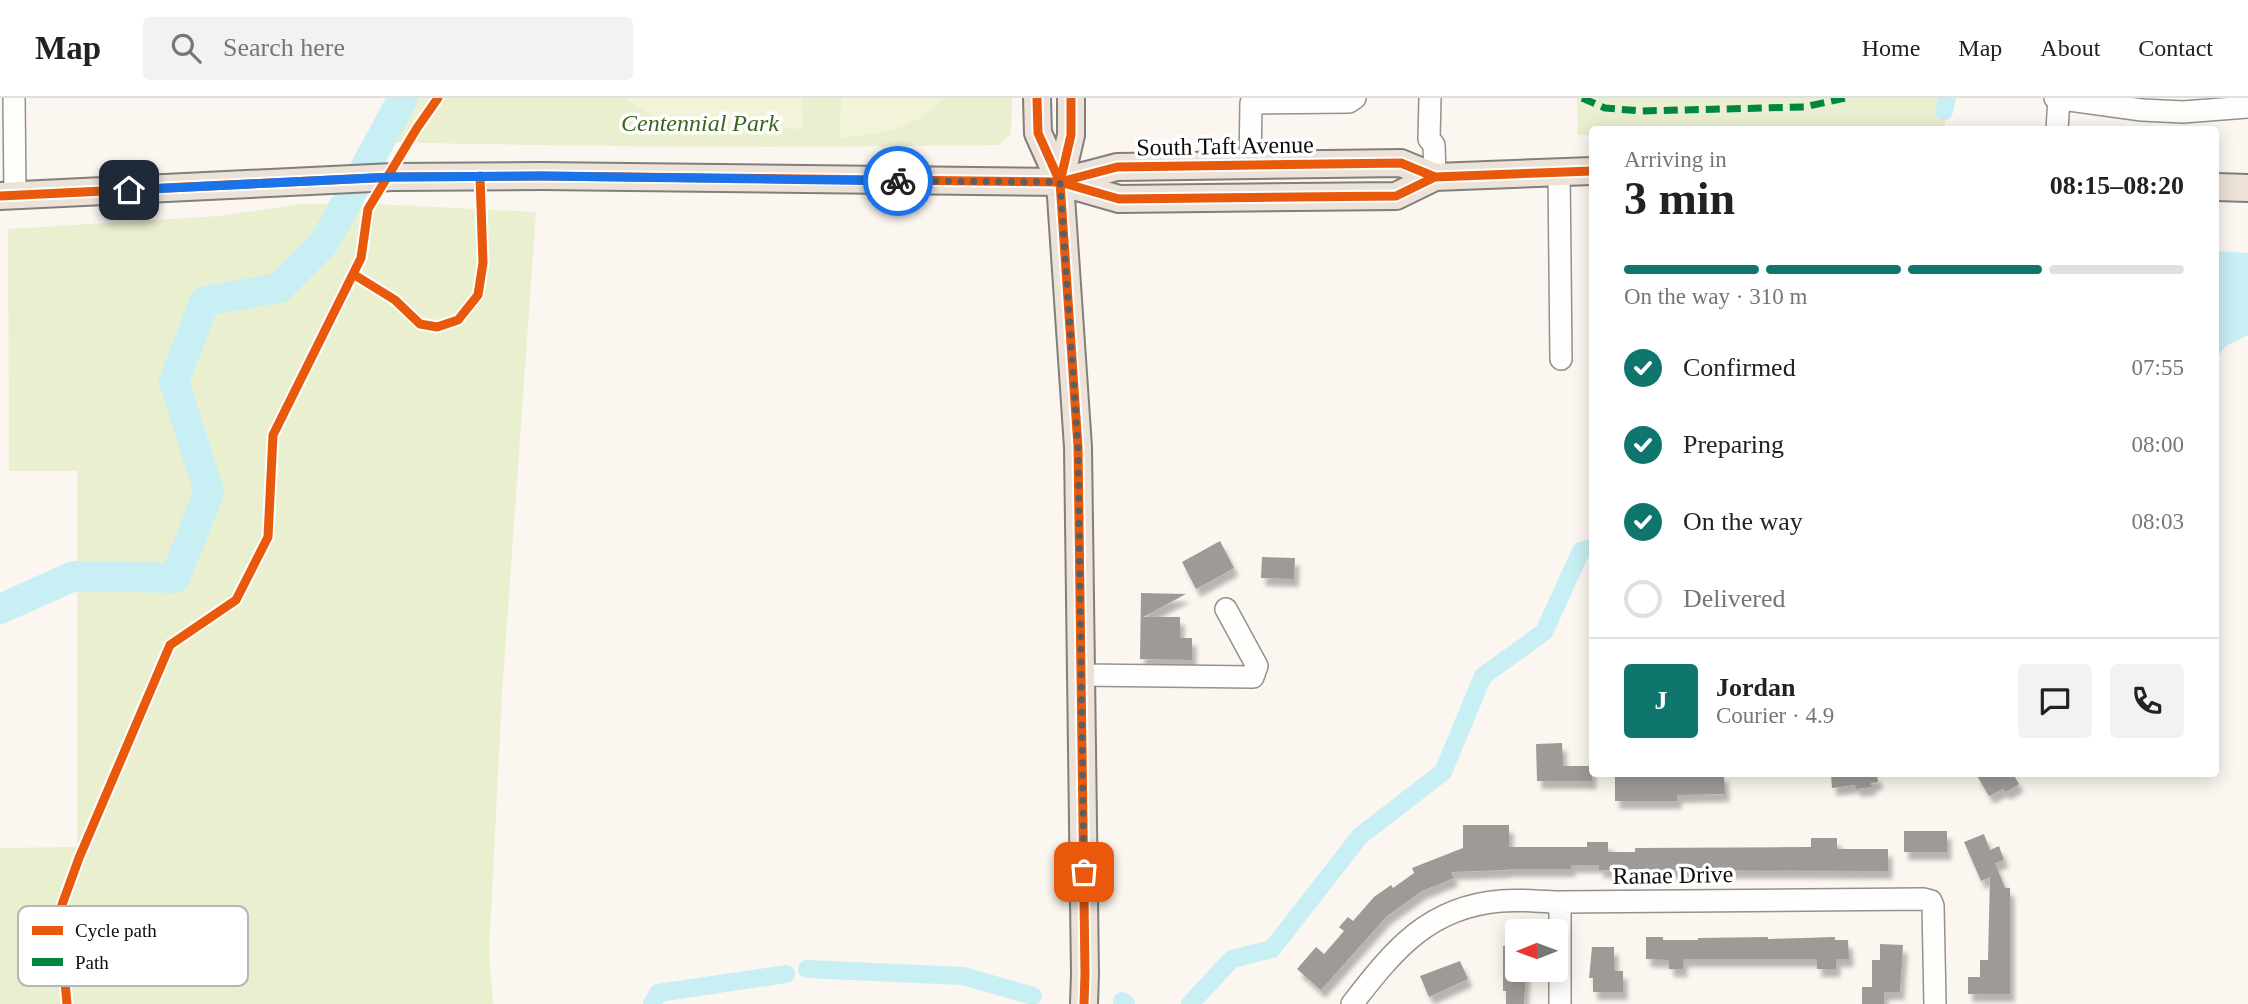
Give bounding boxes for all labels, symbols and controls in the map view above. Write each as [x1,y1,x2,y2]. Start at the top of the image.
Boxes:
search box [143,17,633,80]
icon: search [167,29,205,67]
text: Map [35,30,101,66]
text: Search here [223,33,345,62]
text: Home [1862,35,1920,61]
text: Map [1958,35,2002,61]
text: About [2040,35,2100,61]
text: Contact [2138,35,2213,61]
park label: Centennial Park [621,110,779,136]
street label: South Taft Avenue [1136,131,1314,161]
courier [863,146,933,216]
text: Arriving in [1624,147,1727,172]
pin [99,160,159,220]
icon: bike [879,162,917,200]
icon: home [110,171,148,209]
text: 08:15–08:20 [2050,171,2184,200]
text: 3 min [1624,173,1735,224]
text: On the way · 310 m [1624,284,1807,309]
icon: check [1624,349,1662,387]
text: Confirmed [1683,353,1796,382]
text: 07:55 [2132,355,2184,380]
icon: check [1624,426,1662,464]
text: Preparing [1683,430,1784,459]
text: 08:00 [2132,432,2184,457]
icon: check [1624,503,1662,541]
text: On the way [1683,507,1803,536]
text: 08:03 [2132,509,2184,534]
text: Delivered [1683,584,1786,613]
button: chat [2018,664,2092,738]
button: phone [2110,664,2184,738]
text: Jordan [1716,673,1795,702]
text: J [1655,686,1668,715]
text: Courier · 4.9 [1716,703,1834,728]
pin [1054,842,1114,902]
icon: bag [1065,853,1103,891]
street label: Ranae Drive [1612,861,1734,889]
legend [18,906,248,986]
north arrow [1505,919,1568,982]
map controls [1505,919,1568,982]
text: Cycle path [75,920,157,941]
text: Path [75,952,109,973]

